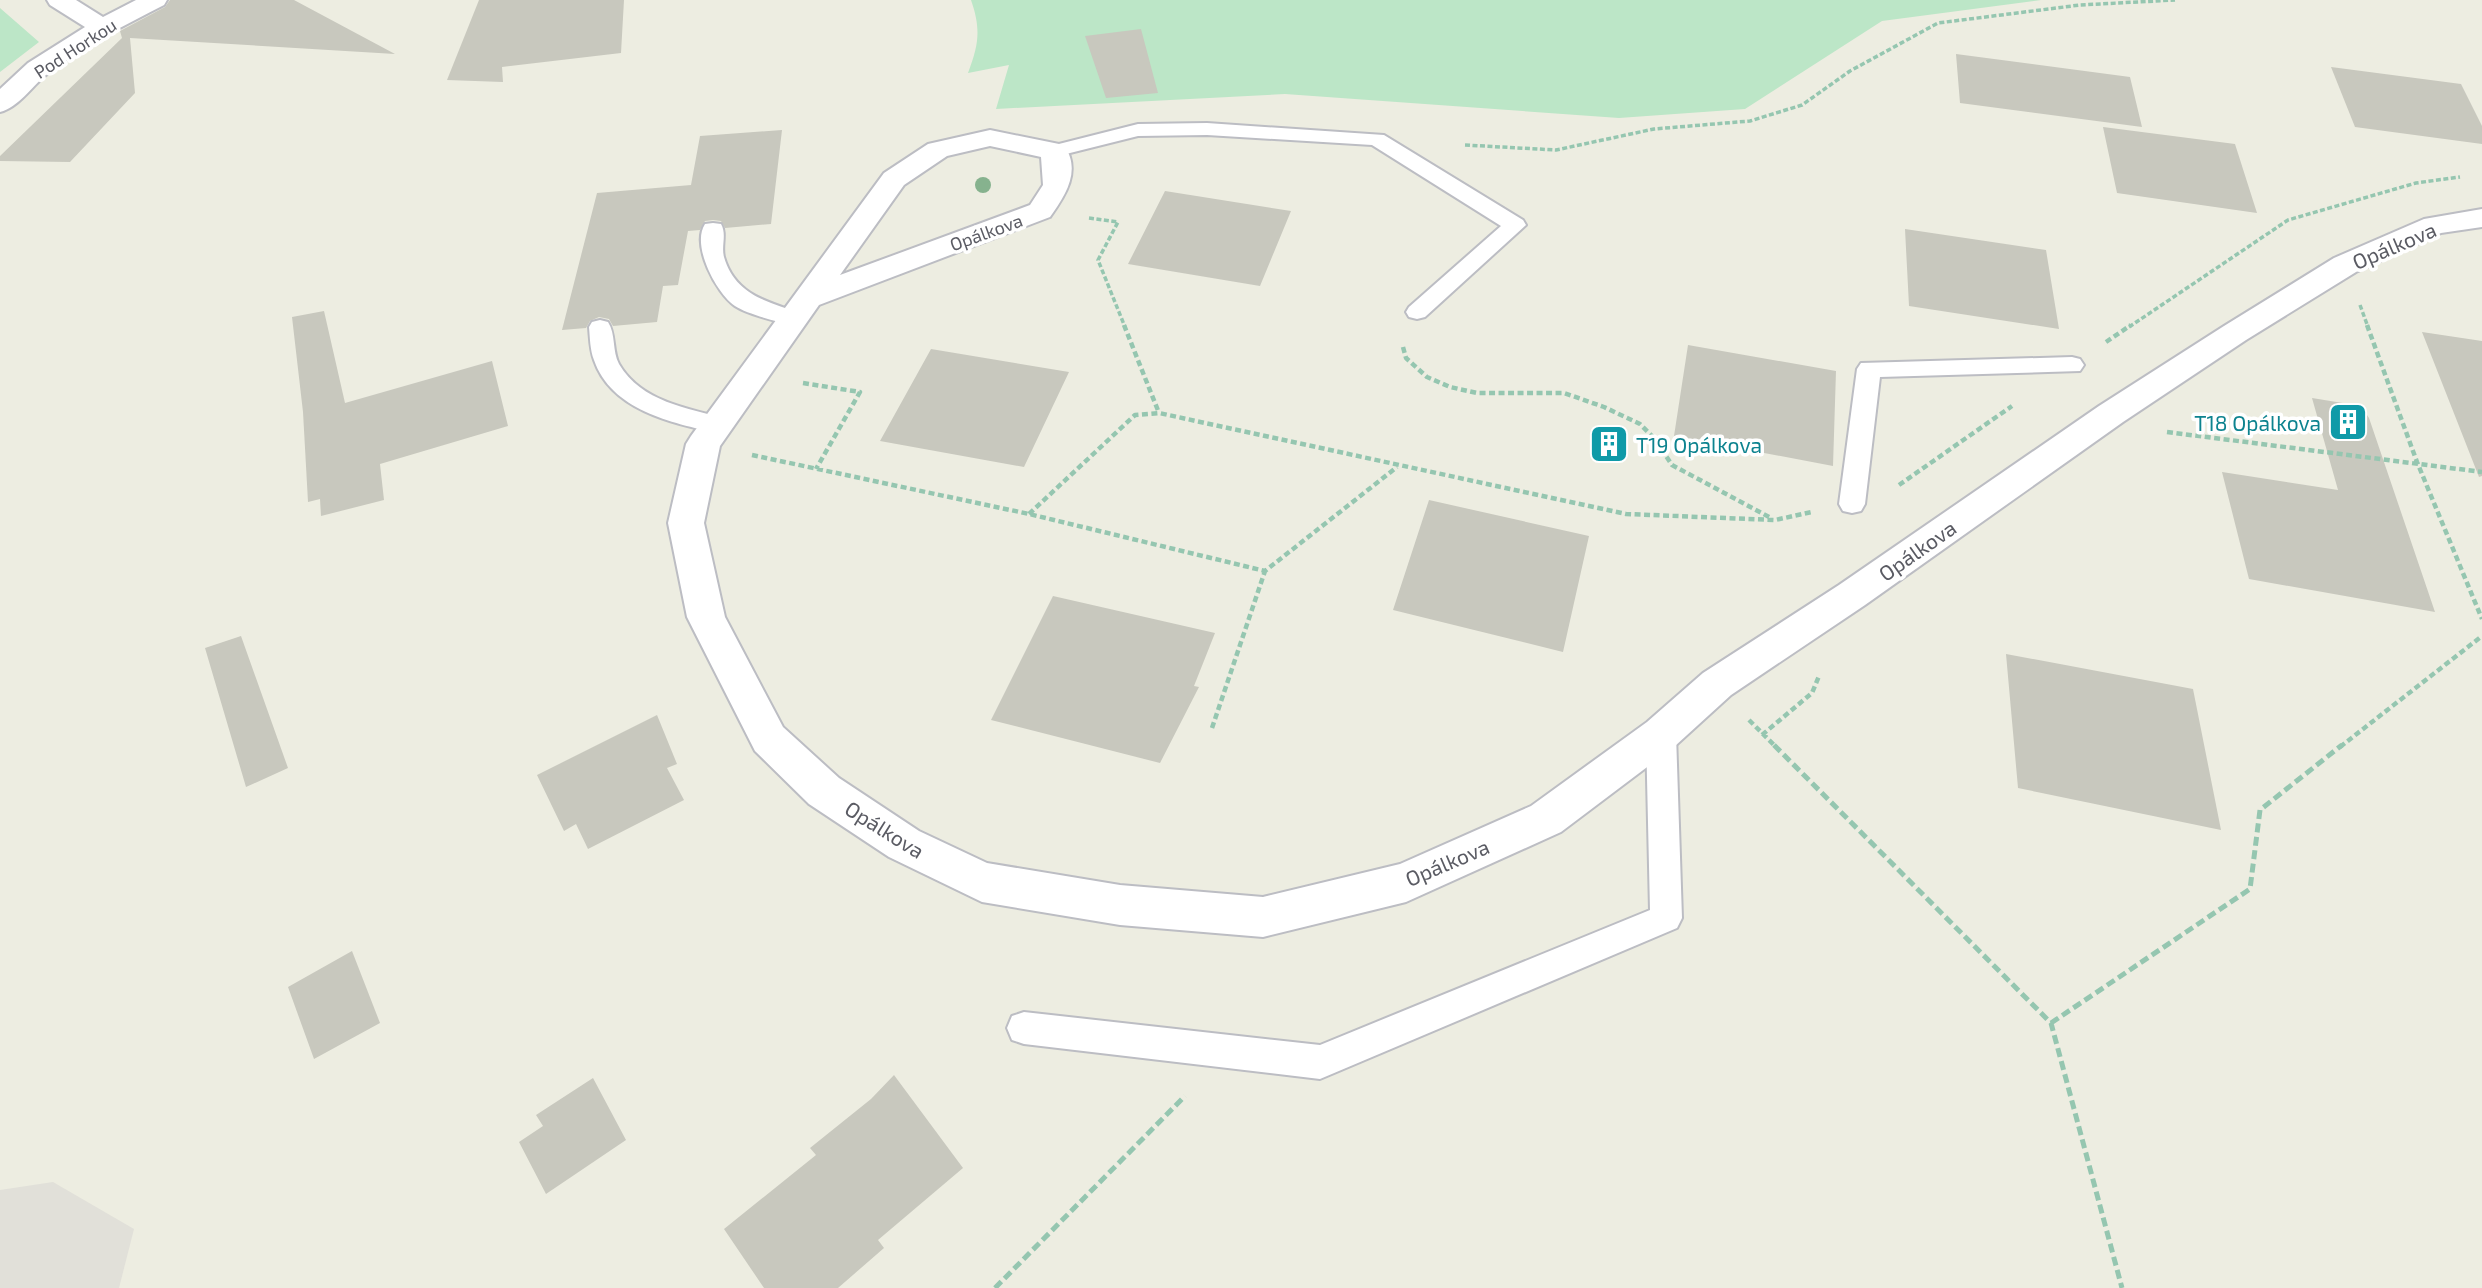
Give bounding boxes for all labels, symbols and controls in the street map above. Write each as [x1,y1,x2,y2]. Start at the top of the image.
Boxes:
street label: Pod Horkou [30,13,120,83]
street label: Opálkova [947,209,1025,255]
street label: Opálkova [2348,216,2440,274]
building icon: T18 Opálkova [2327,401,2369,443]
place label: T18 Opálkova [2194,410,2321,435]
building icon: T19 Opálkova [1588,423,1630,465]
place label: T19 Opálkova [1636,432,1762,457]
street label: Opálkova [1873,514,1961,586]
street label: Opálkova [841,795,929,863]
street label: Opálkova [1401,833,1493,891]

